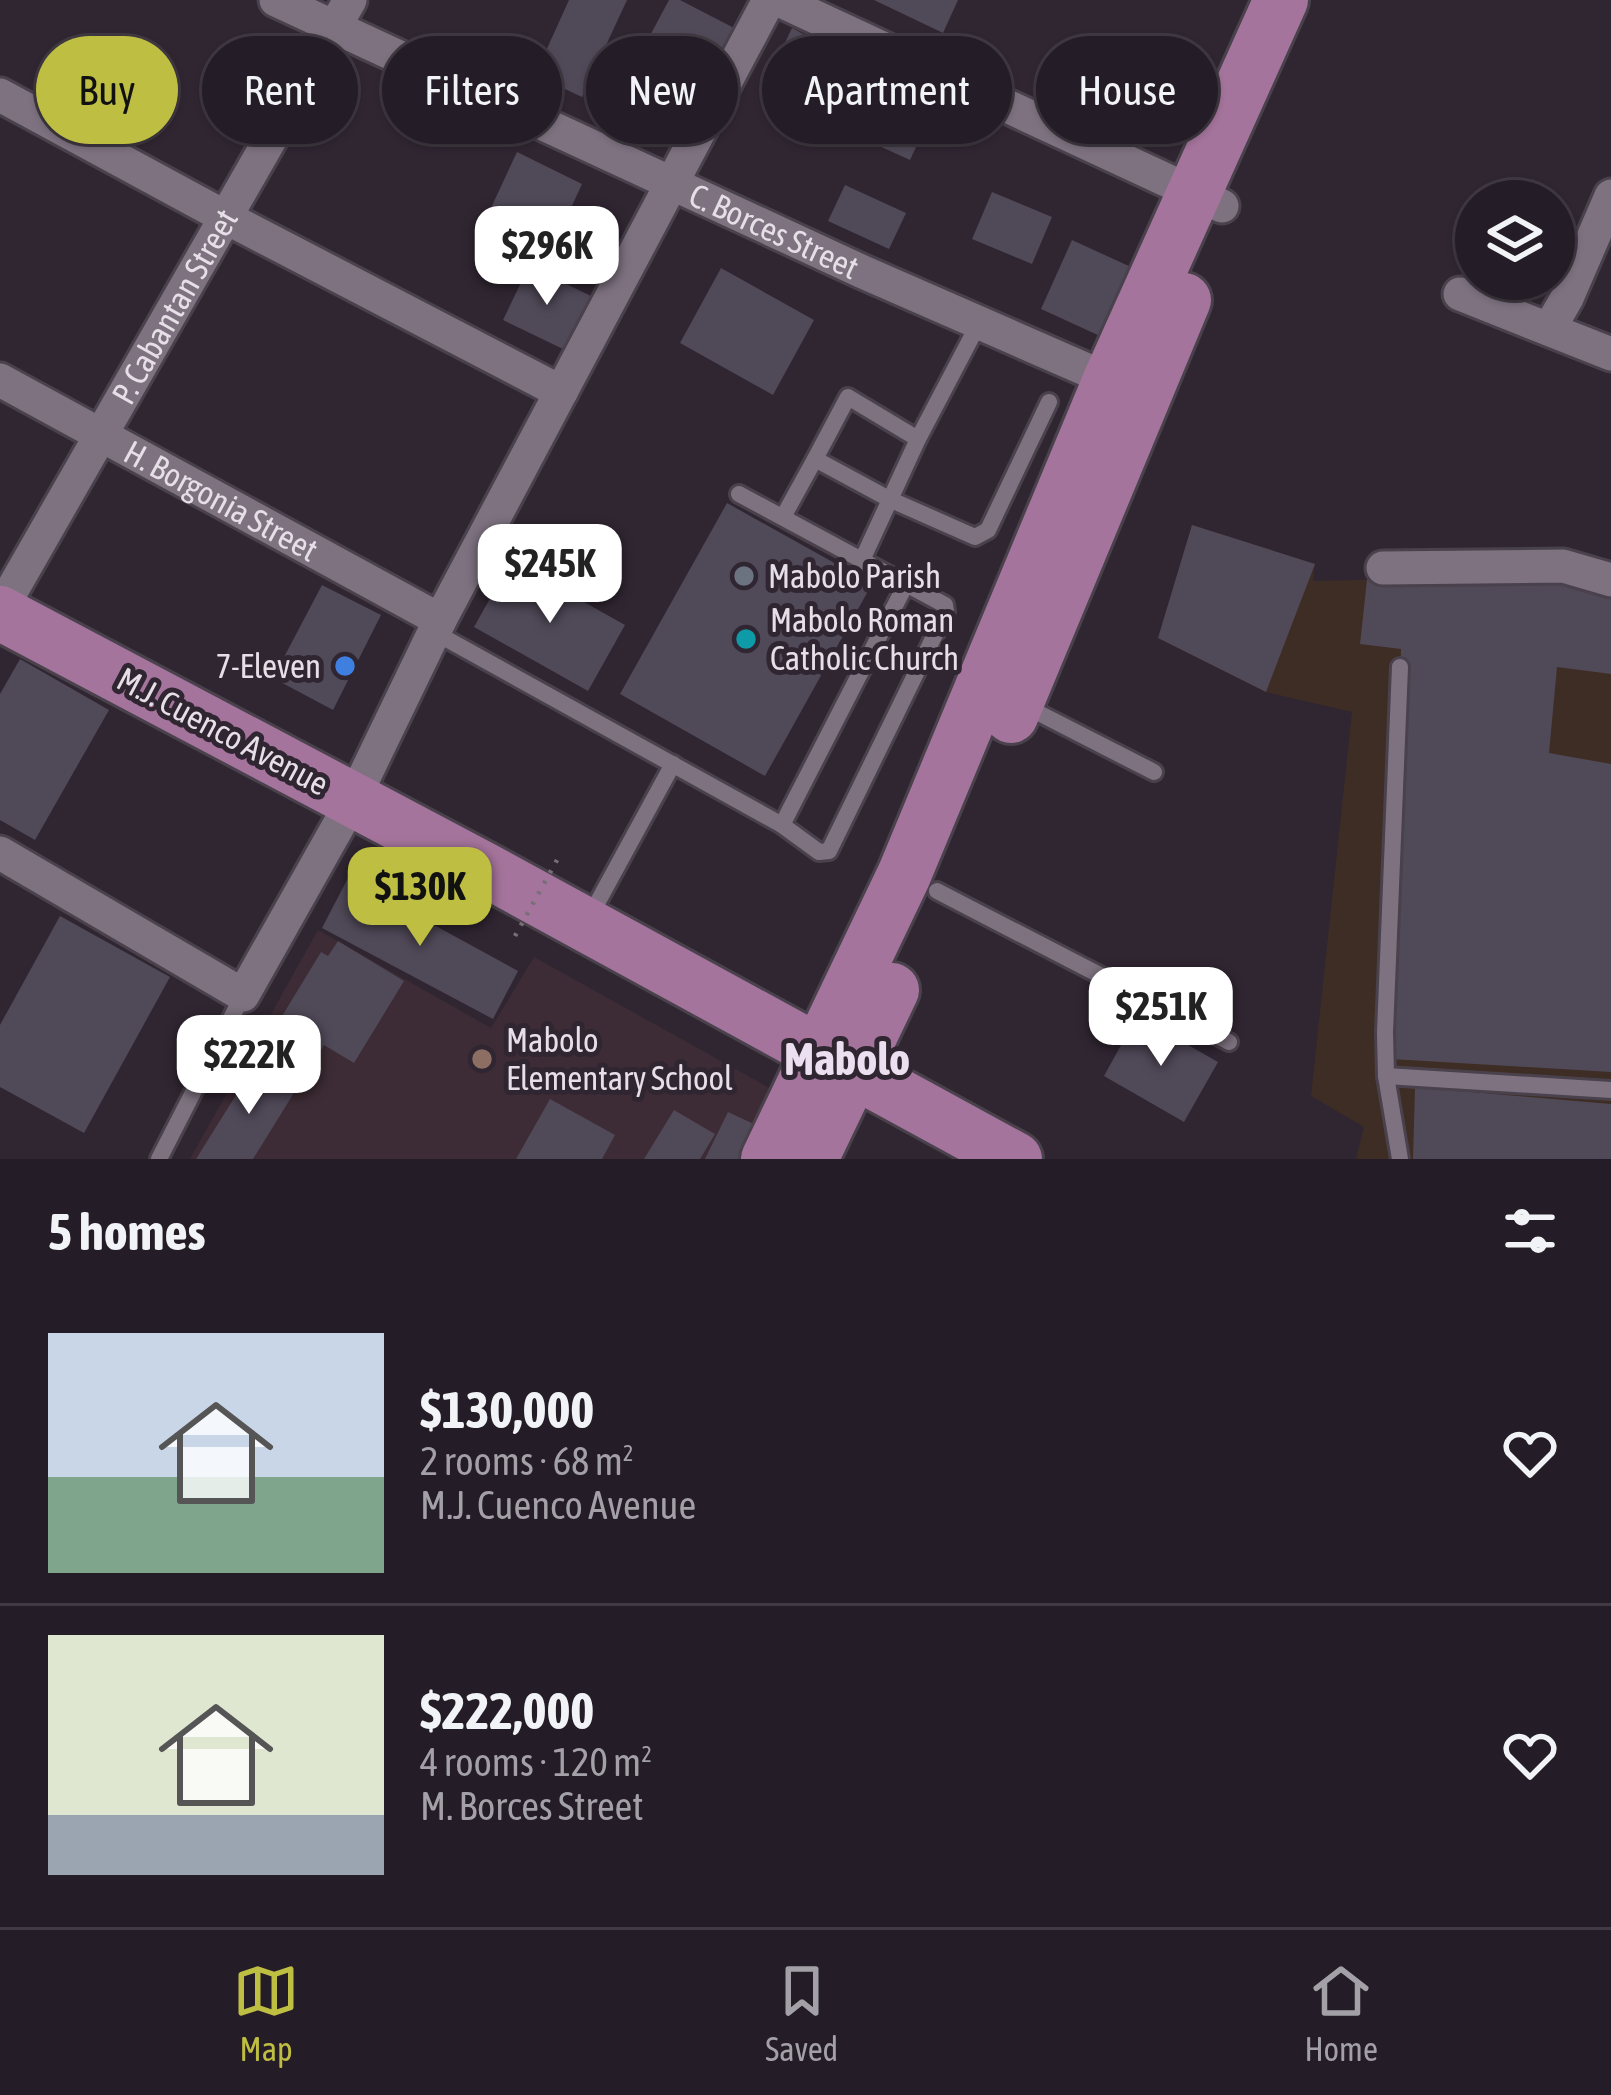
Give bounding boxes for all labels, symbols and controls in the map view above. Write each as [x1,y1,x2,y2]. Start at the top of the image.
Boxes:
chip: Buy [36,36,178,144]
chip: Rent [202,36,358,144]
chip: Filters [382,36,562,144]
chip: New [586,36,738,144]
chip: Apartment [762,36,1012,144]
chip: House [1036,36,1218,144]
street label: C. Borces Street [684,175,865,286]
map controls [1455,180,1575,300]
button: layers [1455,180,1575,300]
street label: P. Cabantan Street [104,202,245,410]
pin: $296K [463,206,631,308]
text: $296K [502,223,592,267]
street label: H. Borgonia Street [118,433,324,569]
pin: $245K [466,524,634,626]
text: $245K [505,541,595,585]
place label: Mabolo Parish [768,557,941,595]
marker: Mabolo Parish [731,563,757,589]
place label: Mabolo Roman Catholic Church [770,601,959,677]
marker: Mabolo Roman Catholic Church [733,626,759,652]
place label: 7-Eleven [216,647,321,685]
marker: 7-Eleven [332,653,358,679]
street label: M.J. Cuenco Avenue [111,659,335,803]
pin: $130K [336,847,504,949]
text: $130K [375,864,465,908]
pin: $251K [1077,967,1245,1069]
text: $251K [1116,984,1206,1028]
pin: $222K [165,1015,333,1117]
place label: Mabolo Elementary School [506,1021,733,1097]
text: $222K [204,1032,294,1076]
district label: Mabolo [784,1033,910,1085]
marker: Mabolo Elementary School [469,1046,495,1072]
icon: filters [1497,1198,1563,1264]
text: 5 homes [48,1202,206,1261]
text: $130,000 [420,1380,594,1439]
icon: home [144,1381,288,1525]
icon: heart [1497,1420,1563,1486]
text: 2 rooms · 68 m² [420,1439,634,1483]
text: M.J. Cuenco Avenue [420,1483,696,1527]
text: $222,000 [420,1681,594,1740]
icon: home [144,1683,288,1827]
icon: heart [1497,1722,1563,1788]
text: 4 rooms · 120 m² [420,1740,652,1784]
text: M. Borces Street [420,1784,644,1828]
tab: Map [233,1958,299,2068]
tab: Saved [765,1958,838,2068]
tab: Home [1304,1958,1378,2068]

